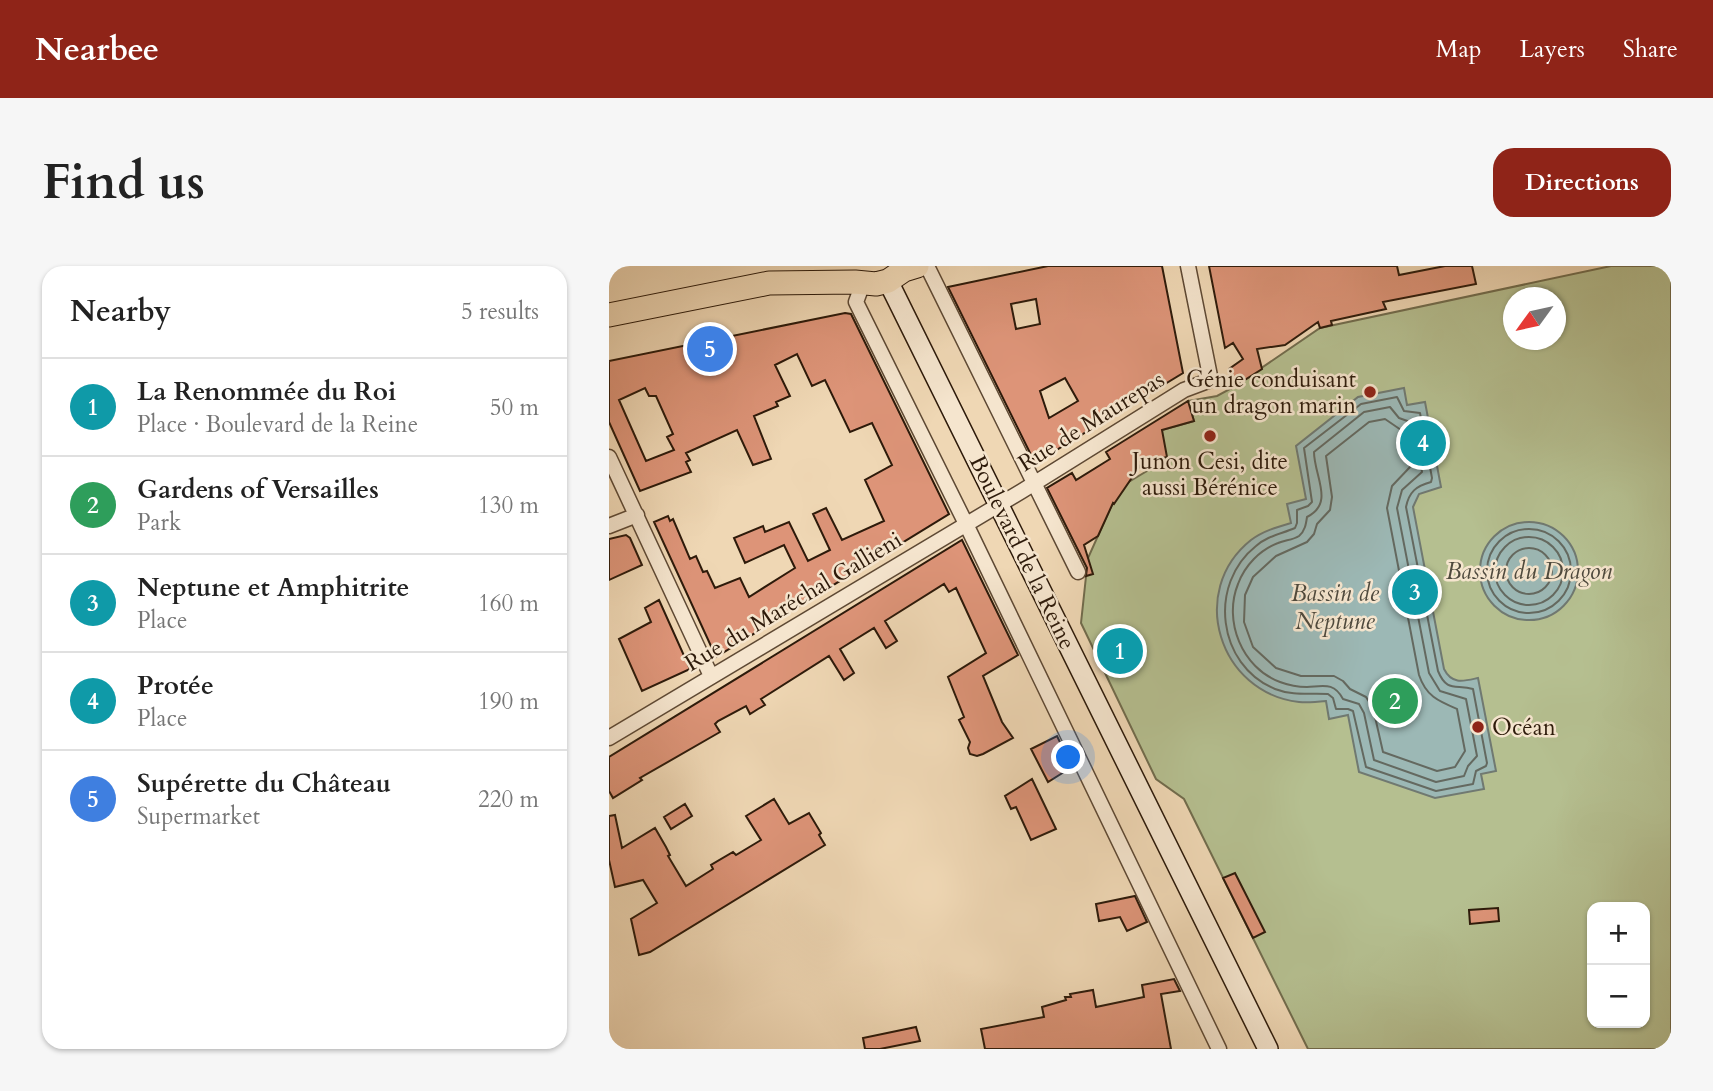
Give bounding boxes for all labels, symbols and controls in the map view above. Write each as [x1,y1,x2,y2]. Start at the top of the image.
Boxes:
text: Nearbee [35,27,159,72]
text: Map [1436,33,1482,66]
text: Layers [1520,33,1585,66]
text: Share [1623,33,1678,66]
button: Directions [1493,148,1671,217]
text: Find us [42,149,205,216]
north arrow [1503,287,1566,350]
text: Nearby [70,291,171,332]
text: 5 results [461,296,539,327]
pin: 5 [687,323,733,375]
street label: Rue de Maurepas [1012,364,1170,479]
place label: Génie conduisant un dragon marin [1186,364,1356,421]
text: La Renommée du Roi [137,374,396,409]
marker: Génie conduisant un dragon marin [1362,384,1378,400]
text: 1 [87,392,99,423]
text: 50 m [490,392,539,423]
text: Place · Boulevard de la Reine [137,409,418,440]
pin: 4 [1400,417,1446,469]
marker: Junon Cesi, dite aussi Bérénice [1202,428,1218,444]
place label: Junon Cesi, dite aussi Bérénice [1129,446,1288,503]
street label: Boulevard de la Reine [962,450,1083,655]
text: Gardens of Versailles [137,472,379,507]
text: 2 [87,490,99,521]
text: 130 m [478,490,539,521]
text: Park [137,507,181,538]
street label: Rue du Maréchal Gallieni [679,524,908,679]
water label: Bassin du Dragon [1446,555,1613,588]
pin: 3 [1392,566,1438,618]
text: Neptune et Amphitrite [137,570,409,605]
water label: Bassin de Neptune [1291,577,1380,638]
text: 3 [87,588,99,619]
text: 160 m [478,588,539,619]
text: Place [137,605,187,636]
pin: 1 [1097,625,1143,677]
text: Protée [137,668,214,703]
pin: 2 [1372,675,1418,727]
text: 4 [87,686,99,717]
text: 190 m [478,686,539,717]
text: Place [137,703,187,734]
place label: Océan [1492,712,1556,743]
marker: Océan [1470,719,1486,735]
your location [1051,740,1085,774]
text: Supérette du Château [137,766,391,801]
text: 5 [87,784,99,815]
text: 220 m [478,784,539,815]
text: Supermarket [137,801,260,832]
map controls [1587,902,1650,1028]
button: + [1587,902,1650,965]
button: − [1587,965,1650,1028]

